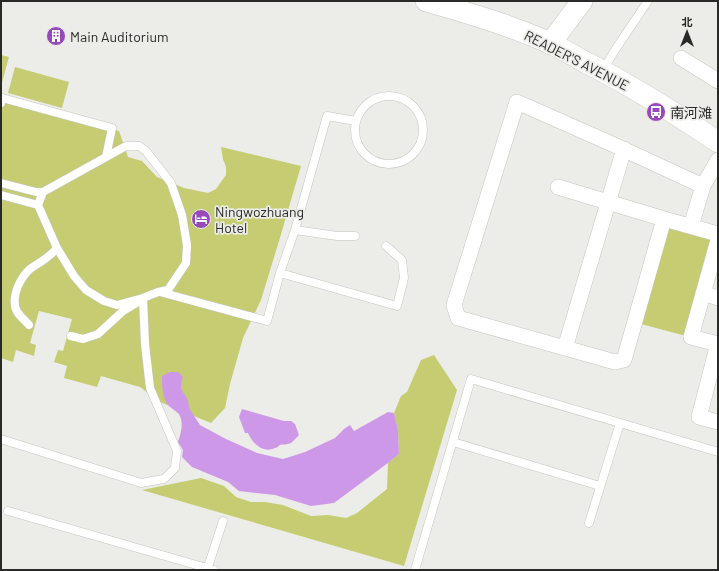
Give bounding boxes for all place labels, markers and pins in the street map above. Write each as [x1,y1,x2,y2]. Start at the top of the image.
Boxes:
building icon: Main Auditorium [45,25,67,47]
place label: Main Auditorium [70,28,169,45]
bus stop icon: 南河滩 [645,101,667,123]
place label: 南河滩 [670,104,712,121]
place label: Ningwozhuang Hotel [215,203,304,236]
hotel icon: Ningwozhuang Hotel [190,208,212,230]

